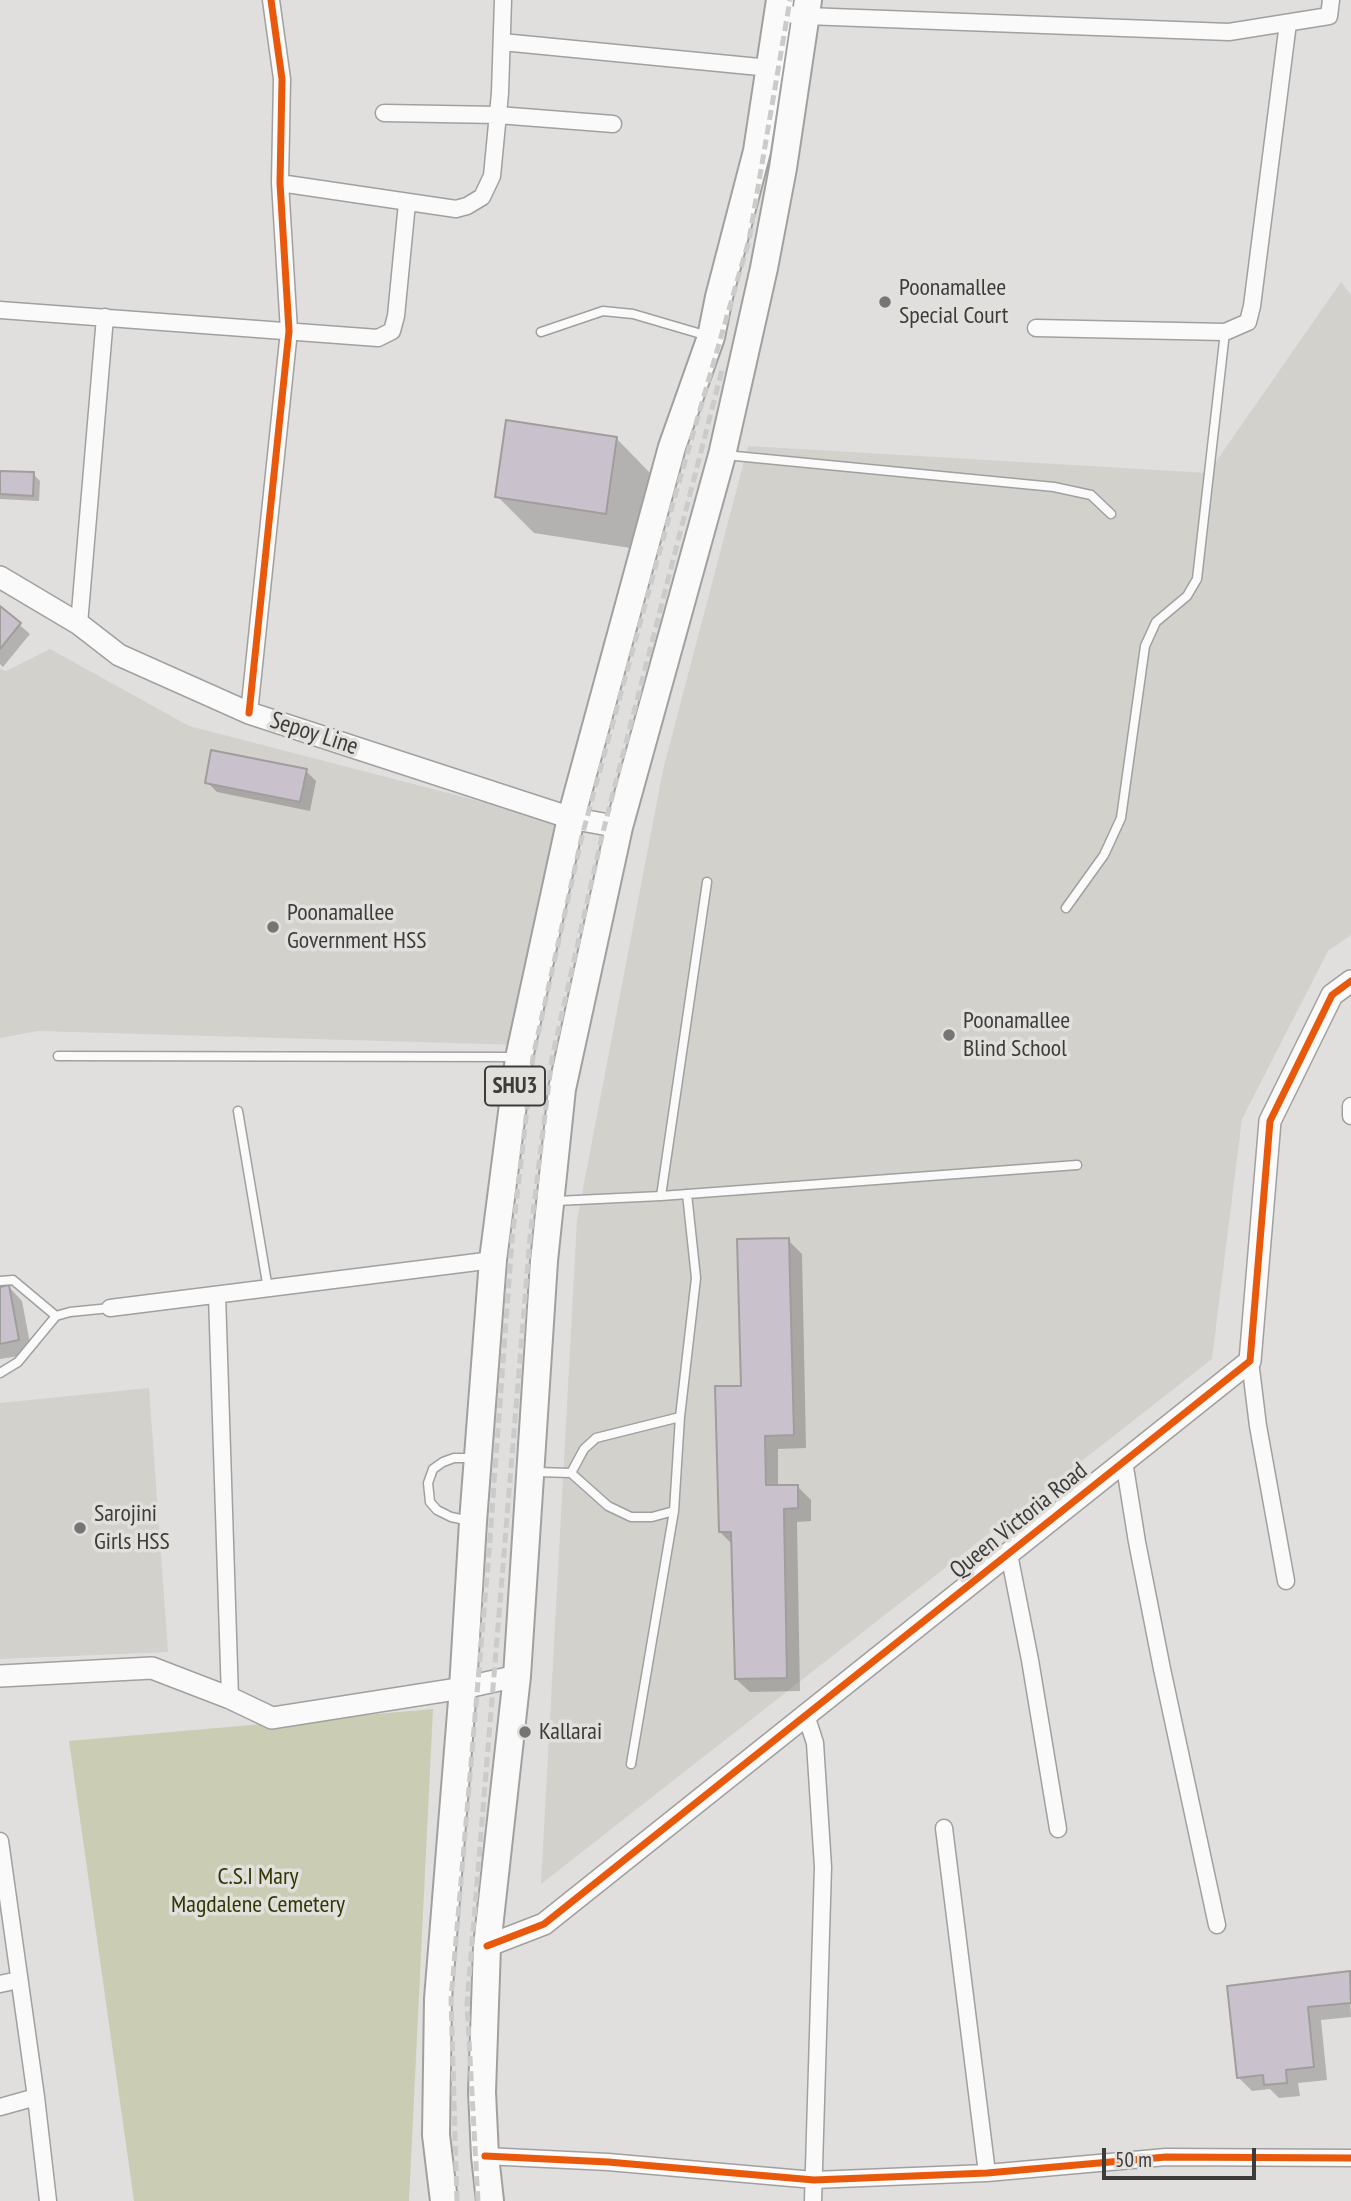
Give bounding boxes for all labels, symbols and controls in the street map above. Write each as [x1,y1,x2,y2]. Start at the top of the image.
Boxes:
place label: Poonamallee Special Court [899,274,1008,330]
marker: Poonamallee Special Court [877,294,893,310]
street label: Sepoy Line [267,706,361,762]
place label: Poonamallee Government HSS [287,899,426,955]
marker: Poonamallee Government HSS [265,919,281,935]
place label: Poonamallee Blind School [963,1007,1070,1063]
marker: Poonamallee Blind School [941,1027,957,1043]
road number: SHU3 [485,1066,545,1106]
street label: Queen Victoria Road [945,1457,1093,1585]
place label: Sarojini Girls HSS [94,1500,170,1556]
marker: Sarojini Girls HSS [72,1520,88,1536]
place label: Kallarai [539,1718,602,1746]
marker: Kallarai [517,1724,533,1740]
park label: C.S.I Mary Magdalene Cemetery [171,1863,345,1919]
scale bar [1106,2134,1260,2178]
text: 50 m [1115,2146,1152,2173]

